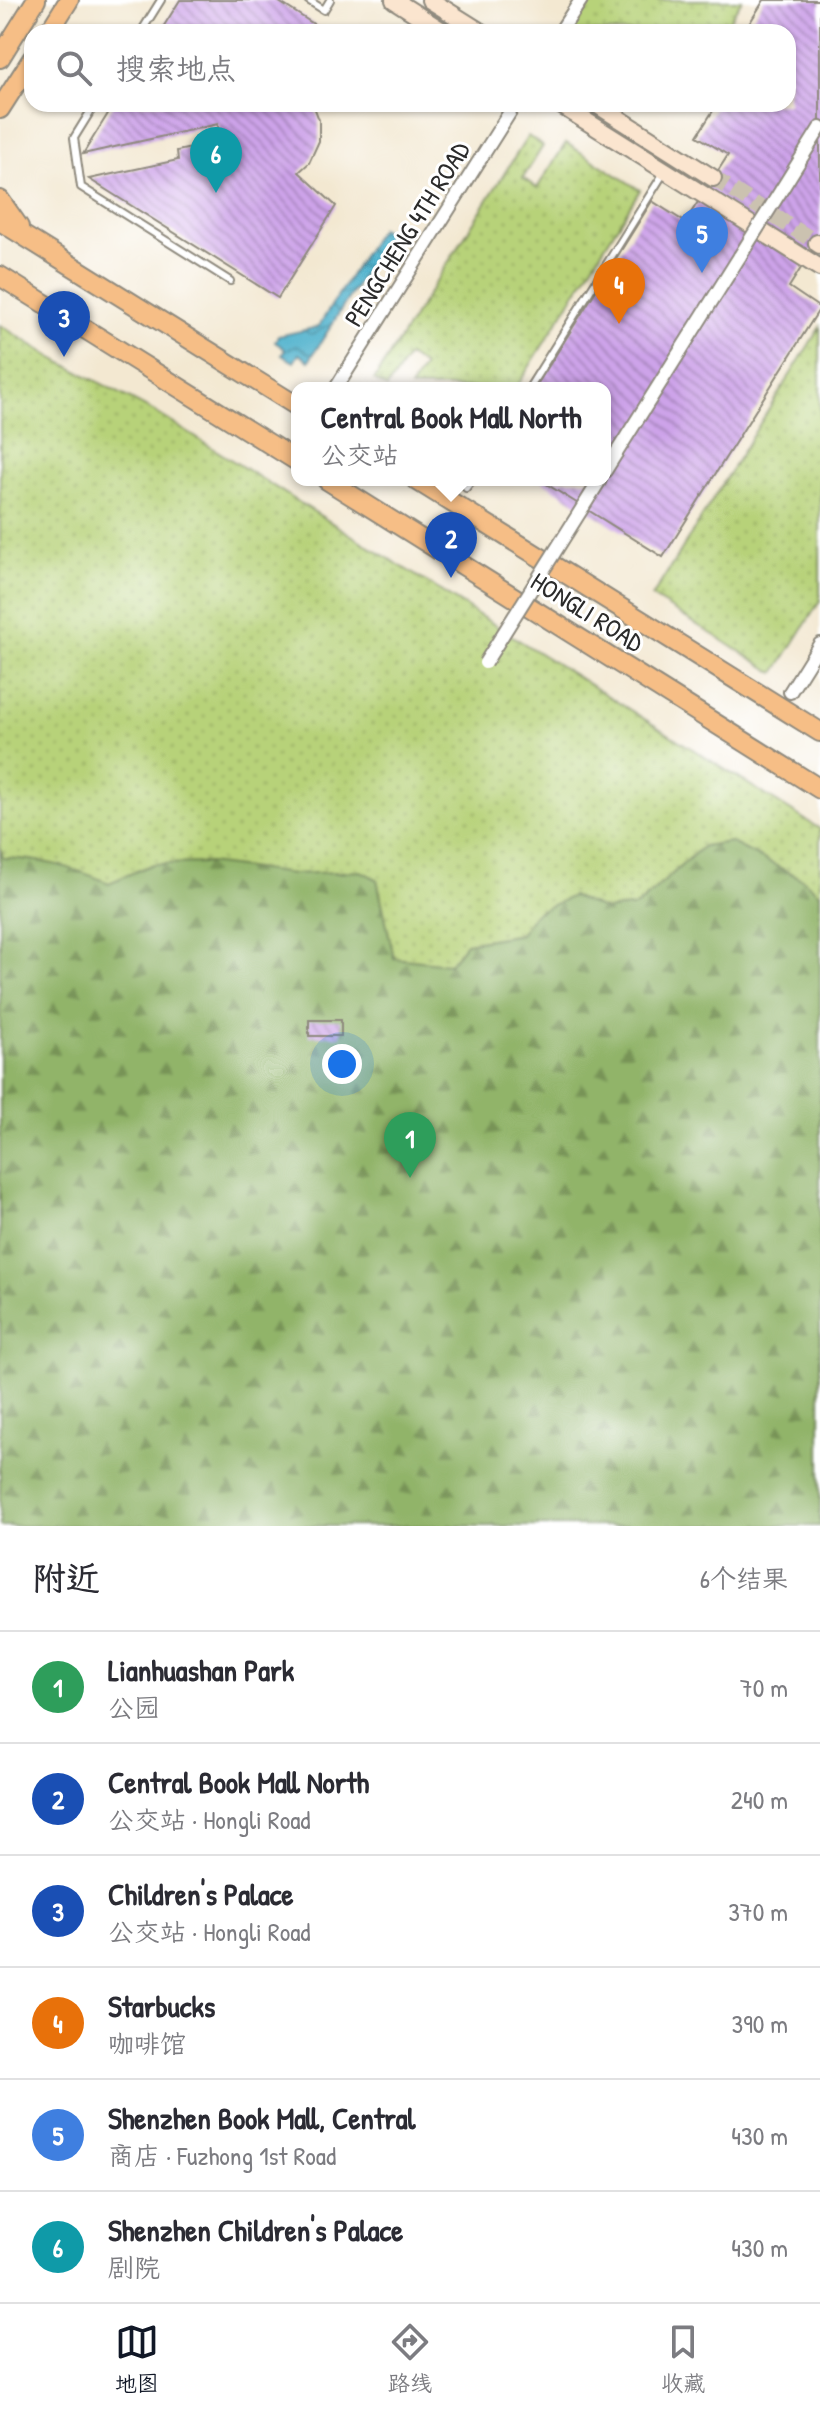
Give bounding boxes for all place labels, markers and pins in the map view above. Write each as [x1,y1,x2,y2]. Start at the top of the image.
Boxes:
pin: 6 [190,127,242,193]
pin: 5 [676,207,728,273]
pin: 4 [593,258,645,324]
pin: 3 [38,291,90,357]
pin: 2 [425,512,477,578]
pin: 1 [384,1112,436,1178]

